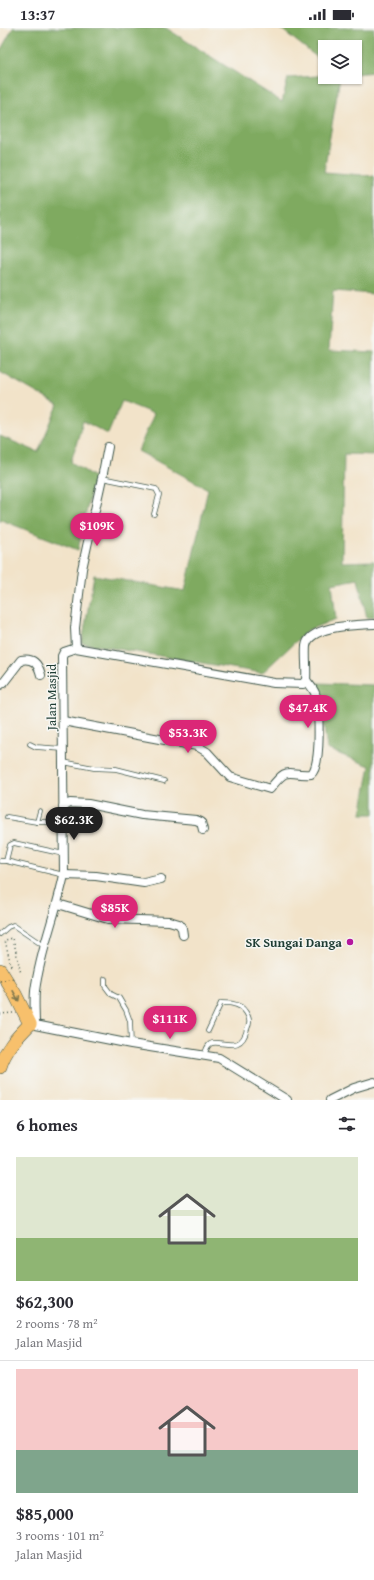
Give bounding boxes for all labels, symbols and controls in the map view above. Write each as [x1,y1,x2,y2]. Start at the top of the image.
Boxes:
text: 13:37 [20,4,55,25]
map controls [318,40,362,84]
button: layers [318,40,362,84]
pin: $109K [69,513,125,547]
text: $109K [79,516,115,535]
street label: Jalan Masjid [42,664,61,732]
pin: $47.4K [275,695,341,729]
text: $47.4K [289,698,327,717]
pin: $53.3K [155,720,221,754]
text: $53.3K [169,723,207,742]
pin: $62.3K [41,807,107,841]
text: $62.3K [55,810,93,829]
pin: $85K [91,895,139,929]
text: $85K [101,898,129,917]
place label: SK Sungai Danga [245,933,342,952]
marker: SK Sungai Danga [345,937,355,947]
one-way arrow [13,990,21,1002]
pin: $111K [142,1006,198,1040]
text: $111K [152,1009,188,1028]
text: 6 homes [16,1112,78,1137]
icon: filters [336,1113,358,1135]
icon: home [151,1183,223,1255]
text: $62,300 [16,1289,74,1314]
text: 2 rooms · 78 m² [16,1314,98,1333]
text: Jalan Masjid [16,1333,82,1352]
icon: home [151,1395,223,1467]
text: $85,000 [16,1501,74,1526]
text: 3 rooms · 101 m² [16,1526,104,1545]
text: Jalan Masjid [16,1545,82,1564]

